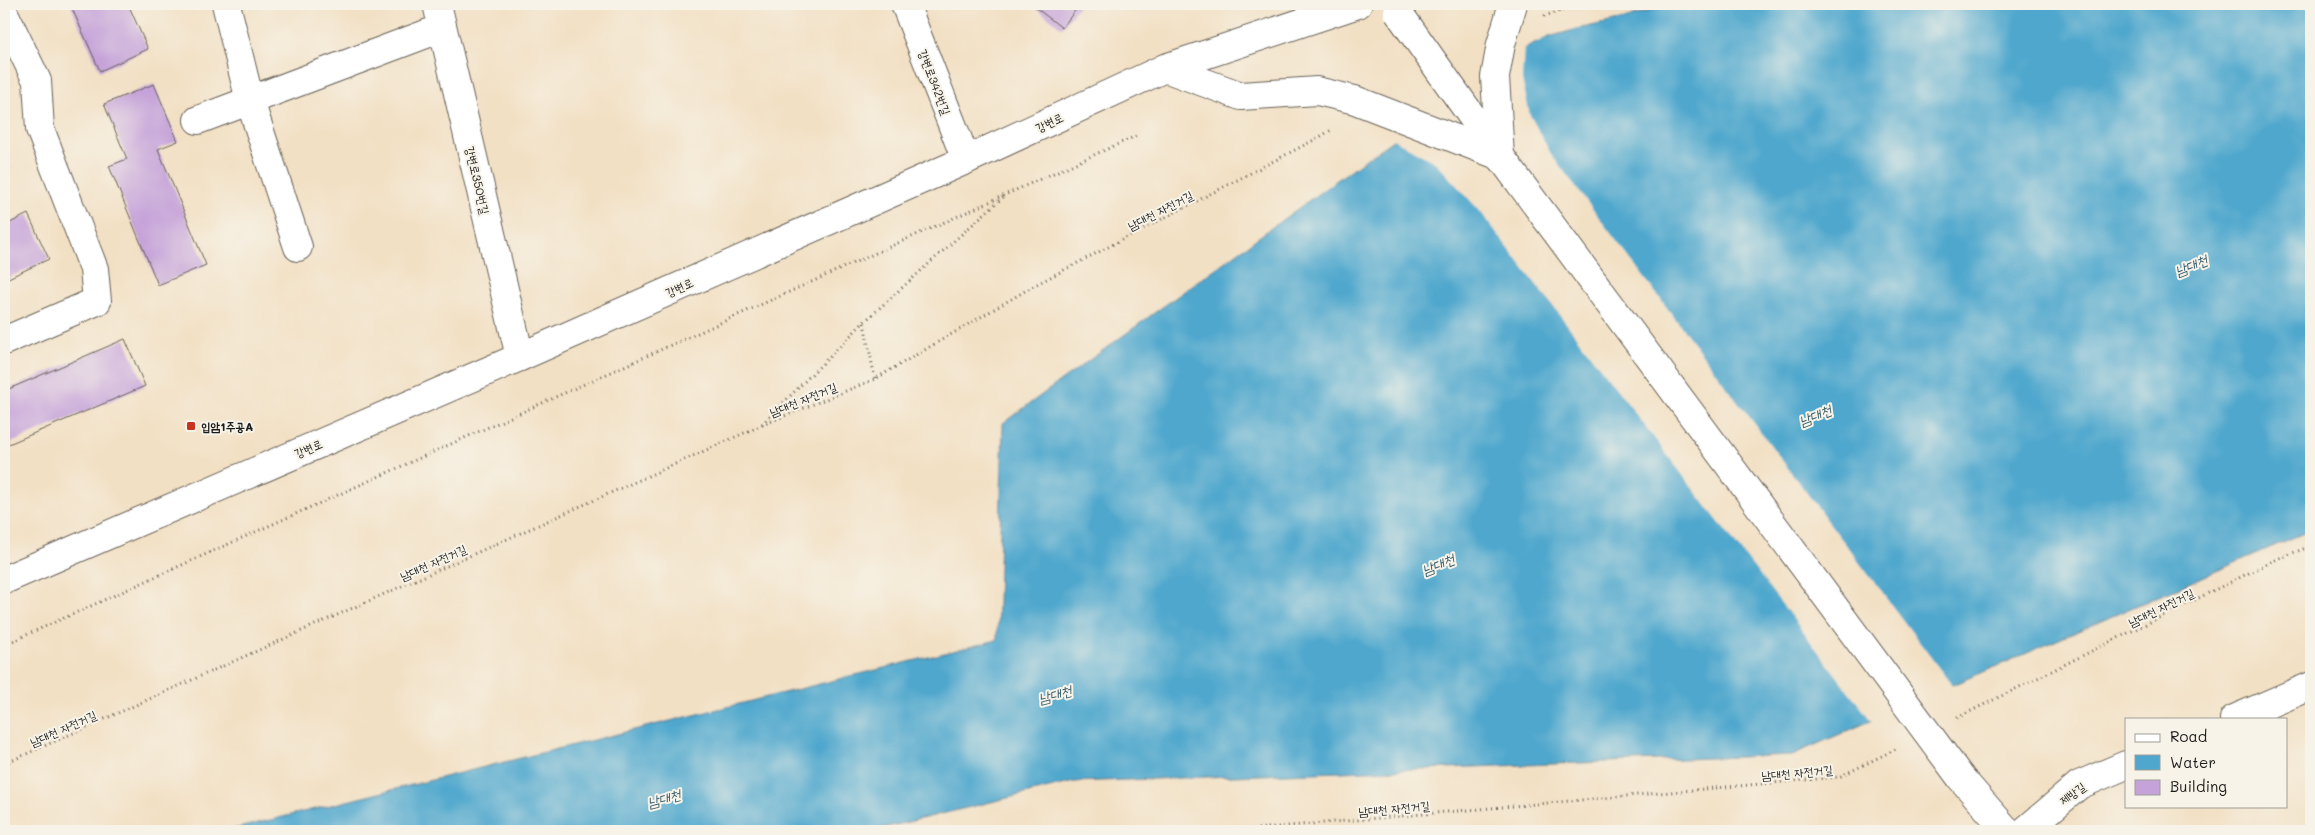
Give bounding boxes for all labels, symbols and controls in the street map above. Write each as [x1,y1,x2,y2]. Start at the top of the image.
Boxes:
street label: 강변로342번길 [915,47,955,117]
street label: 강변로 [1032,109,1066,135]
street label: 강변로350번길 [462,144,494,216]
street label: 남대천 자전거길 [1125,187,1196,233]
water label: 남대천 [2172,249,2212,280]
street label: 강변로 [663,274,695,300]
street label: 남대천 자전거길 [767,378,839,420]
water label: 남대천 [1796,399,1836,430]
place label: 입암1주공A [201,418,253,434]
marker: 입암1주공A [185,420,197,432]
street label: 강변로 [292,435,324,461]
street label: 남대천 자전거길 [397,540,469,584]
water label: 남대천 [1419,548,1459,579]
street label: 남대천 자전거길 [2125,584,2197,630]
water label: 남대천 [1036,680,1075,708]
street label: 남대천 자전거길 [27,706,99,750]
legend [2125,718,2288,808]
text: Road [2170,726,2207,746]
text: Water [2170,752,2216,772]
street label: 남대천 자전거길 [1761,761,1834,783]
text: Building [2170,776,2227,796]
street label: 제방길 [2056,778,2089,808]
water label: 남대천 [645,784,684,812]
street label: 남대천 자전거길 [1358,797,1431,819]

